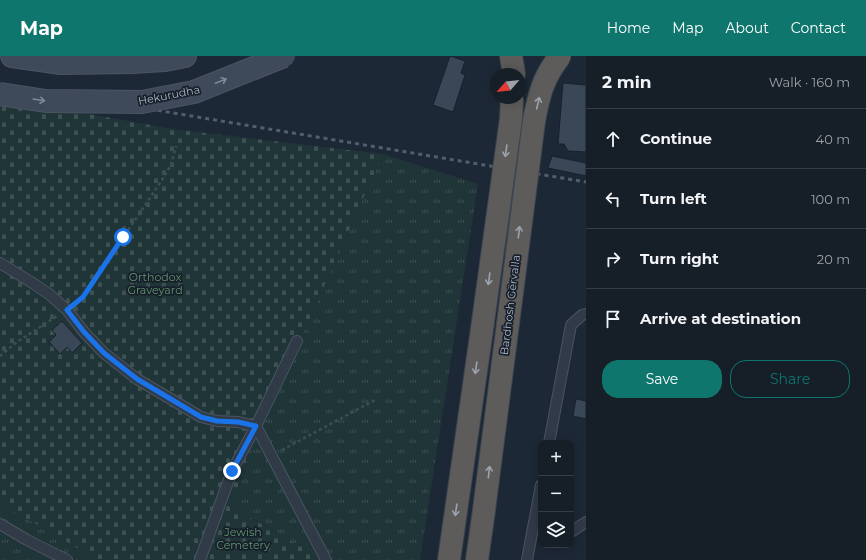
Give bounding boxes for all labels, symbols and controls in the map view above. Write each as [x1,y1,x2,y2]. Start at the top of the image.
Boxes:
text: Map [20,17,63,40]
text: Home [607,19,650,37]
text: Map [672,19,703,37]
text: About [725,19,769,37]
text: Contact [791,19,846,37]
north arrow [490,68,526,104]
text: 2 min [602,72,652,92]
text: Walk · 160 m [769,74,850,90]
one-way arrow [215,77,227,85]
street label: Hekurudha [137,82,201,108]
one-way arrow [32,96,45,104]
one-way arrow [534,97,542,110]
icon: ahead [602,128,624,150]
text: Continue [640,129,712,148]
text: 40 m [816,131,850,147]
one-way arrow [502,144,510,157]
icon: left [602,188,624,210]
text: Turn left [640,189,707,208]
text: 100 m [811,191,850,207]
one-way arrow [515,226,523,239]
route start [114,228,132,246]
icon: right [602,248,624,270]
text: Turn right [640,249,719,268]
text: 20 m [817,251,850,267]
street label: Bardhosh Gërvalla [497,254,523,356]
park label: Orthodox Graveyard [127,270,183,297]
one-way arrow [485,272,493,285]
icon: arrive [602,308,624,330]
text: Arrive at destination [640,309,801,328]
button: Save [602,360,722,398]
button: Share [730,360,850,398]
one-way arrow [472,361,480,374]
map controls [538,440,574,548]
button: + [538,440,574,476]
route end [223,462,241,480]
one-way arrow [485,466,493,479]
button: − [538,476,574,512]
one-way arrow [452,503,460,516]
button: layers [538,512,574,548]
park label: Jewish Cemetery [216,525,270,552]

